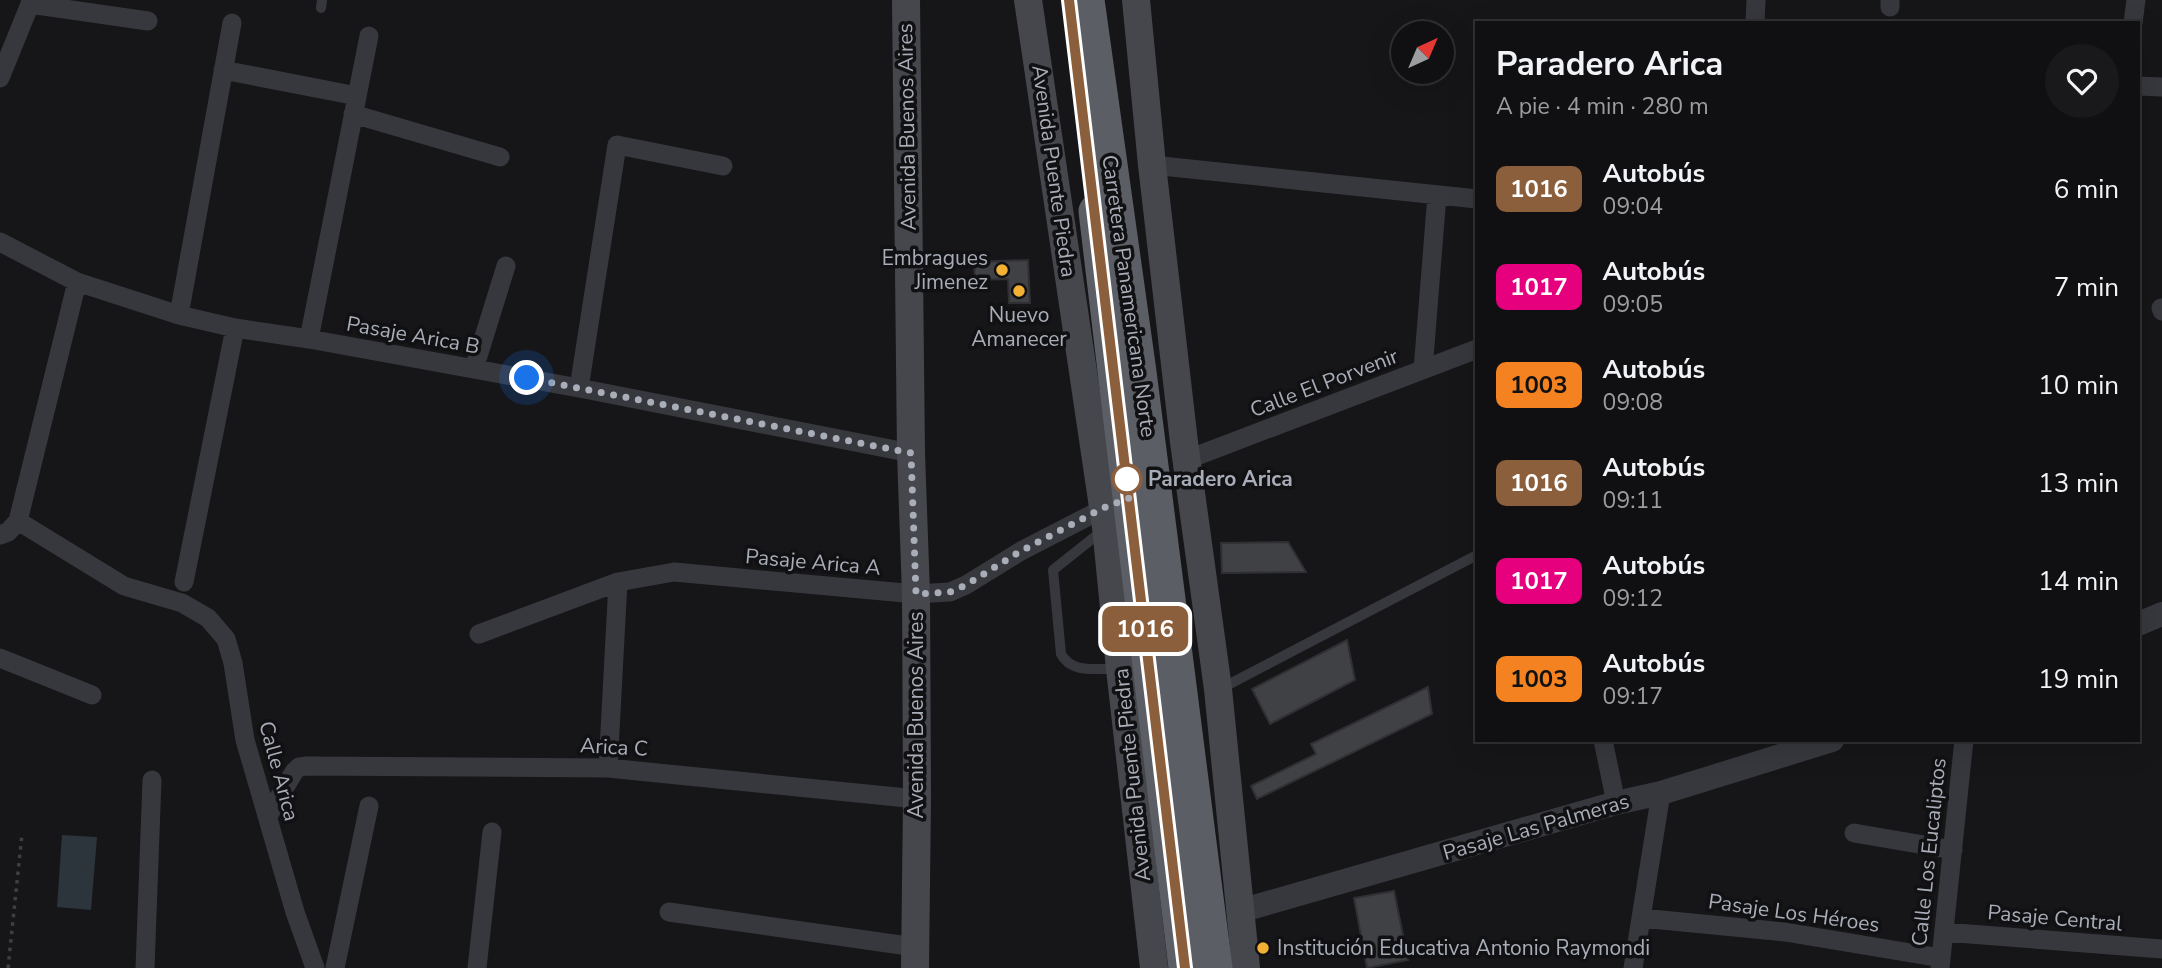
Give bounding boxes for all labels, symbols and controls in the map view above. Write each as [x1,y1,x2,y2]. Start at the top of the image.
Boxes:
north arrow [1391,21,1454,84]
map controls [1391,21,1454,84]
street label: Avenida Buenos Aires [891,23,923,231]
text: Paradero Arica [1496,42,1723,87]
button: heart [2045,44,2119,118]
street label: Avenida Puente Piedra [1025,63,1083,279]
text: A pie · 4 min · 280 m [1496,91,1709,122]
street label: Carretera Panamericana Norte [1095,153,1163,439]
text: Autobús [1603,156,1705,191]
text: 6 min [2054,172,2119,207]
text: 1016 [1510,173,1568,205]
text: 09:04 [1603,191,1663,222]
place label: Embragues Jimenez [882,244,988,296]
text: Autobús [1603,254,1705,289]
marker: Embragues Jimenez [994,262,1010,278]
text: 7 min [2054,270,2119,305]
text: 1017 [1510,271,1568,303]
marker: Nuevo Amanecer [1011,283,1027,299]
text: 09:05 [1603,289,1663,320]
place label: Nuevo Amanecer [971,301,1067,353]
street label: Pasaje Arica B [344,310,482,360]
street label: Calle El Porvenir [1246,342,1403,424]
text: Autobús [1603,352,1705,387]
your location [509,360,544,395]
text: 10 min [2038,368,2119,403]
text: 1003 [1510,369,1568,401]
text: 09:08 [1603,387,1663,418]
text: Autobús [1603,450,1705,485]
marker: Paradero Arica [1112,464,1142,494]
place label: Paradero Arica [1148,465,1293,493]
text: 13 min [2038,466,2119,501]
text: 1016 [1510,467,1568,499]
text: 09:11 [1603,485,1663,516]
street label: Pasaje Arica A [744,542,882,582]
text: Autobús [1603,548,1705,583]
text: 14 min [2038,564,2119,599]
text: 1017 [1510,565,1568,597]
text: 09:12 [1603,583,1663,614]
line badge: 1016 [1096,606,1194,652]
street label: Avenida Buenos Aires [902,611,930,819]
text: 1016 [1116,613,1174,645]
text: Autobús [1603,646,1705,681]
text: 19 min [2038,662,2119,697]
text: 1003 [1510,663,1568,695]
street label: Avenida Puente Piedra [1107,667,1157,883]
text: 09:17 [1603,681,1663,712]
street label: Calle Arica [252,718,306,824]
street label: Arica C [579,731,649,763]
street label: Calle Los Eucaliptos [1905,756,1953,948]
street label: Pasaje Las Palmeras [1440,787,1632,867]
street label: Pasaje Los Héroes [1707,887,1881,939]
street label: Pasaje Central [1986,898,2124,938]
place label: Institución Educativa Antonio Raymondi [1277,934,1650,962]
marker: Institución Educativa Antonio Raymondi [1255,940,1271,956]

